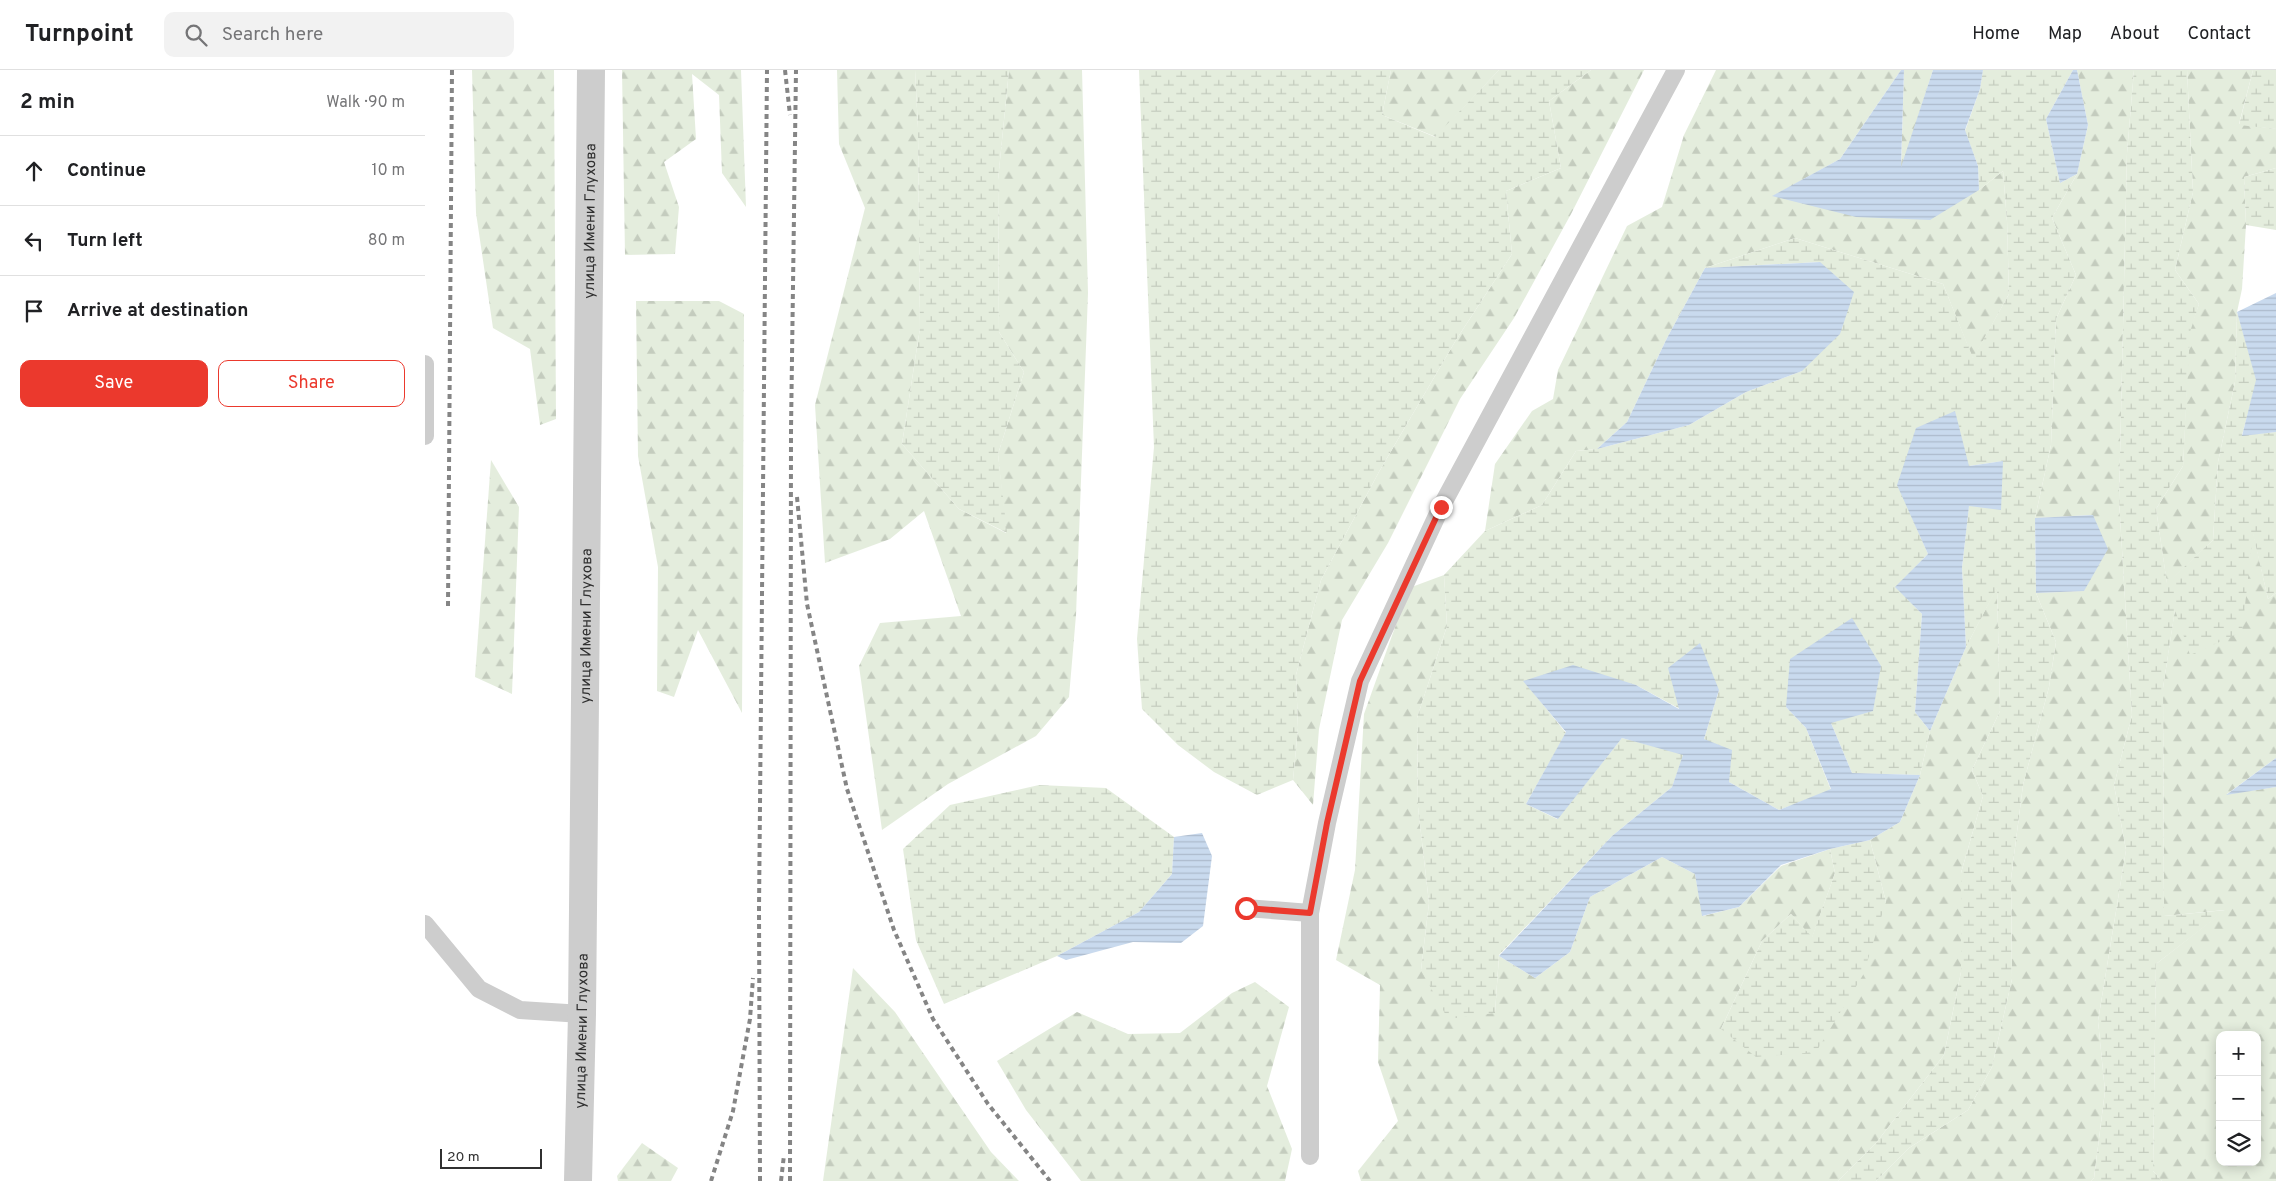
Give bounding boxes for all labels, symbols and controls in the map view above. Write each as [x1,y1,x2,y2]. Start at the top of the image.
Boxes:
search box [164,12,514,57]
text: Turnpoint [25,20,134,50]
icon: search [182,21,210,49]
text: Search here [222,23,323,47]
text: Home [1972,23,2020,46]
text: Map [2048,23,2082,46]
text: About [2110,23,2159,46]
text: Contact [2187,23,2251,46]
text: 2 min [20,89,75,116]
text: Walk · 90 m [326,93,405,113]
street label: улица Имени Глухова [581,143,601,299]
icon: ahead [20,157,48,185]
text: Continue [67,159,146,183]
text: 10 m [371,161,405,181]
icon: left [20,227,48,255]
text: Turn left [67,229,143,253]
text: 80 m [368,231,405,251]
icon: arrive [20,297,48,325]
text: Arrive at destination [67,299,248,323]
button: Save [20,360,208,407]
button: Share [218,360,405,407]
route end [1430,496,1453,519]
street label: улица Имени Глухова [577,548,597,704]
route start [1235,897,1258,920]
street label: улица Имени Глухова [572,953,594,1109]
map controls [2216,1031,2261,1166]
button: + [2216,1031,2261,1076]
button: − [2216,1076,2261,1121]
button: layers [2216,1121,2261,1166]
scale bar [440,1146,543,1169]
text: 20 m [447,1149,480,1166]

